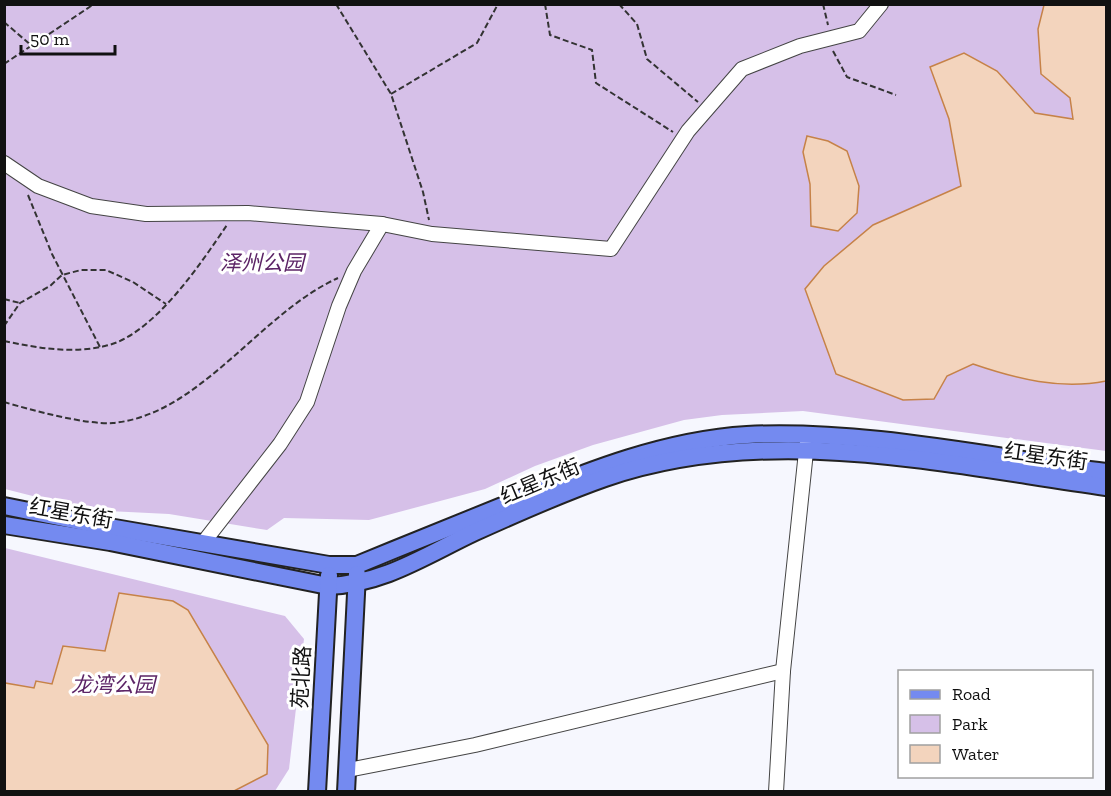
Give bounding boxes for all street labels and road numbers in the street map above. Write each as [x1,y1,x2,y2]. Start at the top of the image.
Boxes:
street label: 红星东街 [1003,438,1089,474]
street label: 红星东街 [496,453,584,509]
street label: 红星东街 [27,493,115,533]
street label: 苑北路 [287,645,315,709]

